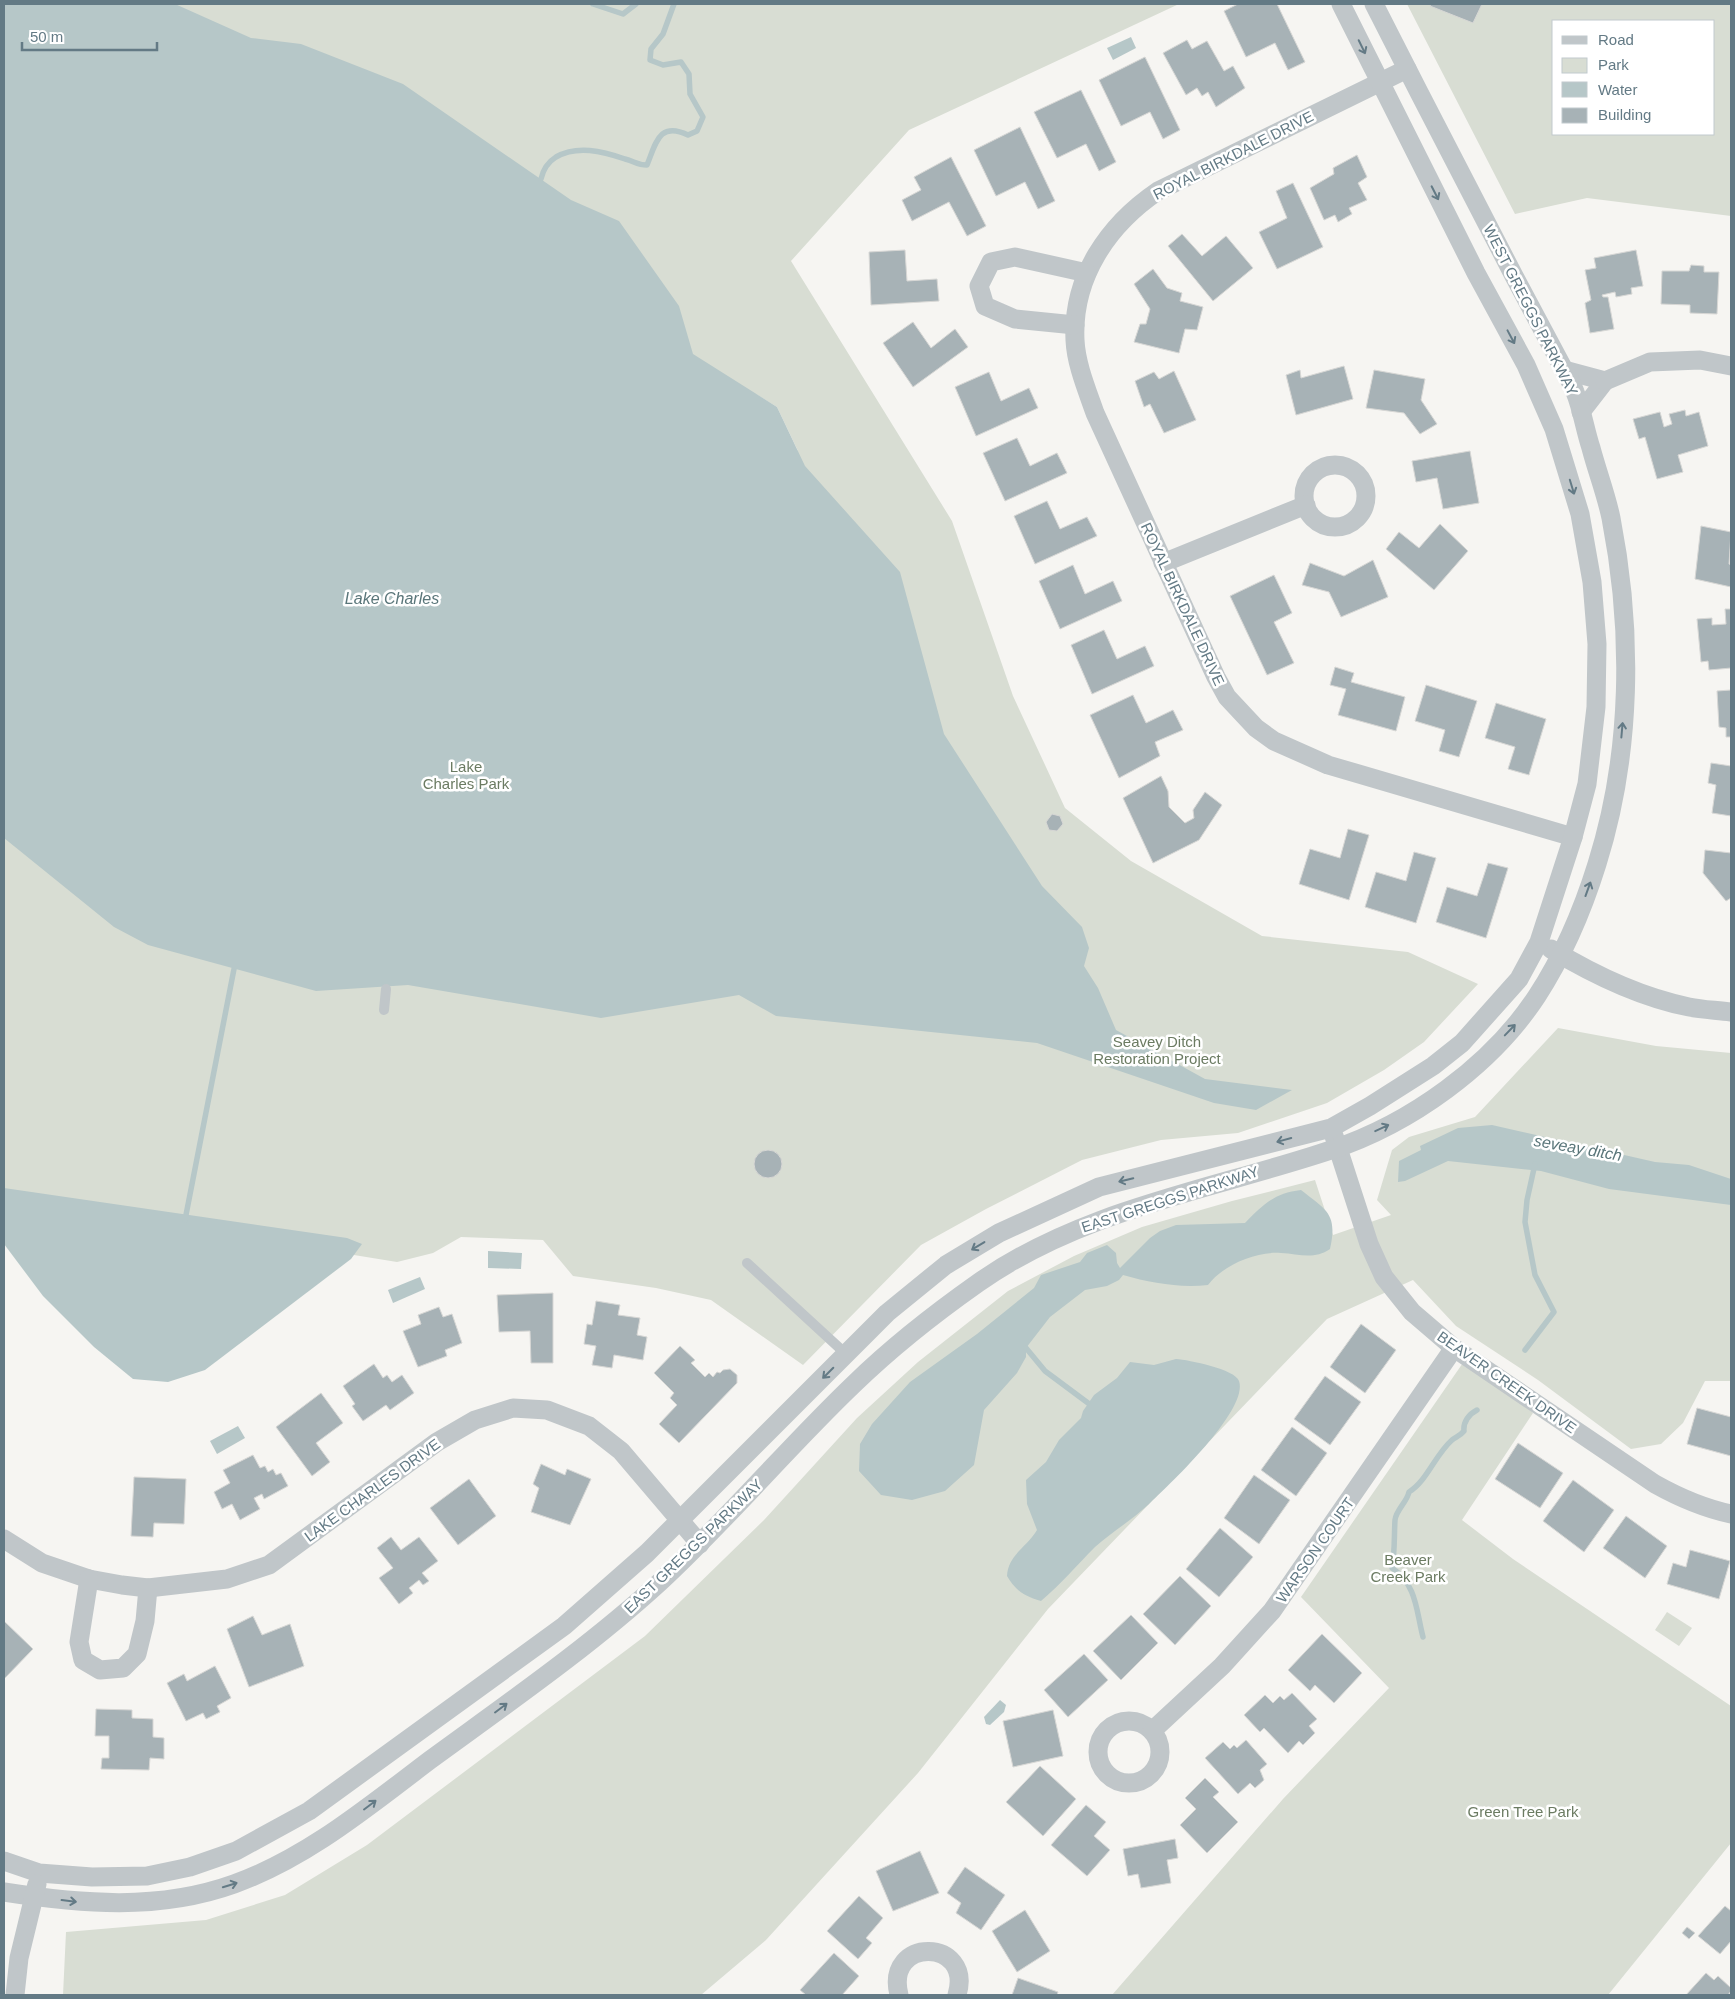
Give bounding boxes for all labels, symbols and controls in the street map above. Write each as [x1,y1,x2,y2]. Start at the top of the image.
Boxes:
scale bar [22,20,158,52]
legend [1552,20,1715,135]
text: 50 m [30,28,63,45]
text: Road [1598,31,1634,48]
one-way arrow [1357,40,1367,55]
text: Park [1598,56,1629,73]
text: Water [1598,81,1637,98]
text: Building [1598,106,1651,123]
street label: ROYAL BIRKDALE DRIVE [1150,107,1316,203]
one-way arrow [1431,185,1441,200]
street label: WEST GREGGS PARKWAY [1480,222,1582,398]
one-way arrow [1506,329,1516,343]
one-way arrow [1567,478,1577,494]
street label: ROYAL BIRKDALE DRIVE [1138,520,1228,688]
water label: Lake Charles [345,590,439,607]
one-way arrow [1617,723,1627,739]
park label: Lake Charles Park [423,758,510,792]
one-way arrow [1584,881,1593,897]
one-way arrow [1504,1024,1516,1036]
park label: Seavey Ditch Restoration Project [1093,1033,1222,1067]
one-way arrow [1374,1122,1389,1132]
water label: seveay ditch [1533,1132,1623,1164]
one-way arrow [1276,1136,1292,1145]
street label: EAST GREGGS PARKWAY [1079,1162,1261,1236]
one-way arrow [1119,1176,1135,1185]
one-way arrow [972,1241,986,1251]
street label: BEAVER CREEK DRIVE [1434,1328,1580,1436]
one-way arrow [822,1366,834,1379]
street label: LAKE CHARLES DRIVE [301,1435,443,1545]
street label: EAST GREGGS PARKWAY [620,1476,766,1616]
street label: WARSON COURT [1272,1494,1358,1606]
park label: Beaver Creek Park [1370,1551,1446,1585]
one-way arrow [494,1703,508,1713]
one-way arrow [363,1800,377,1810]
park label: Green Tree Park [1468,1803,1579,1820]
one-way arrow [221,1880,237,1889]
one-way arrow [61,1896,77,1906]

